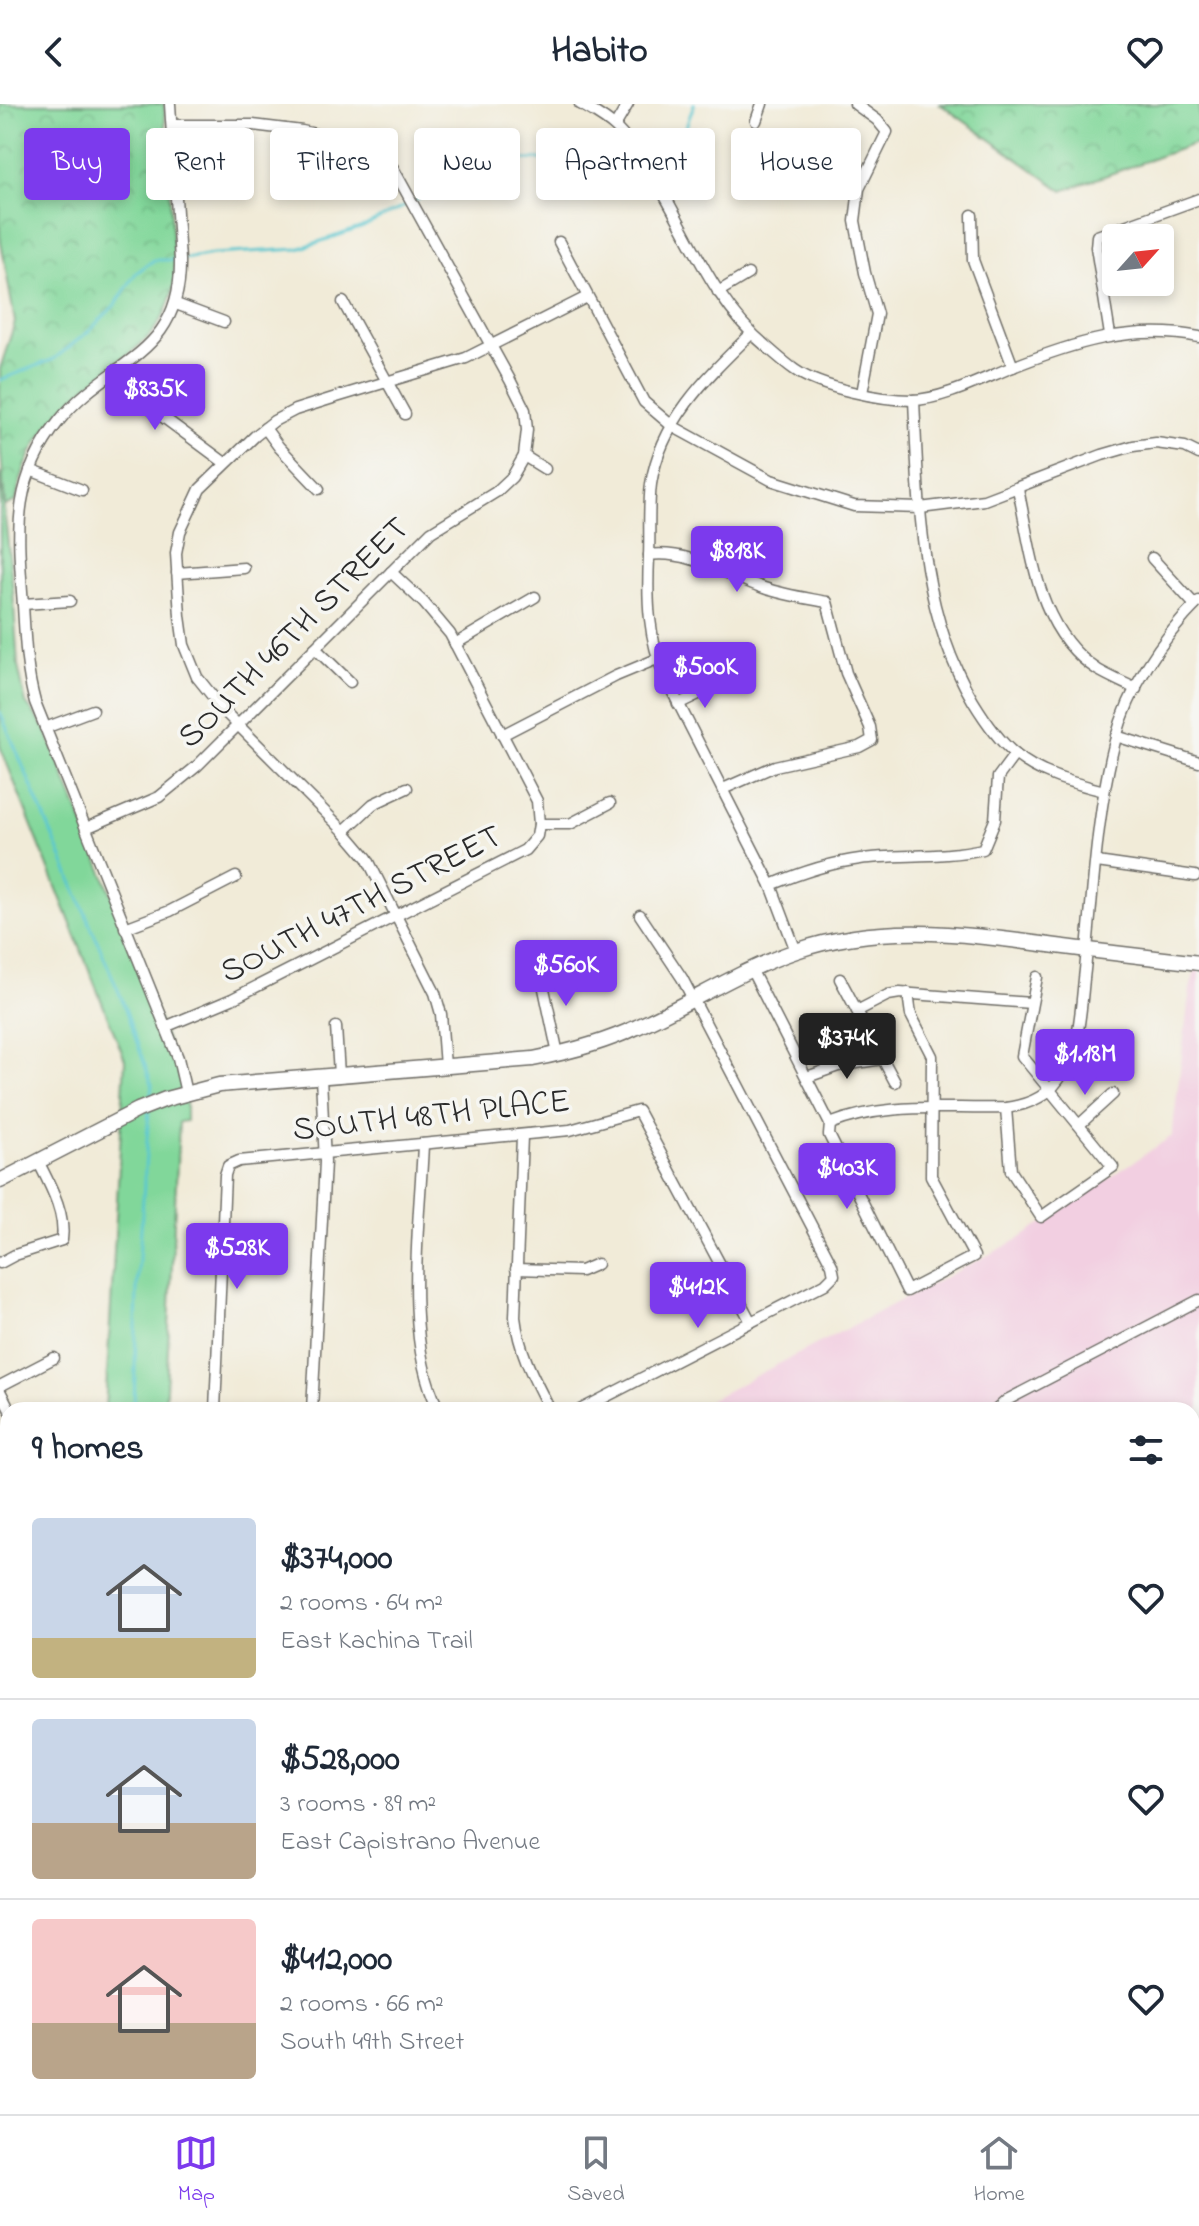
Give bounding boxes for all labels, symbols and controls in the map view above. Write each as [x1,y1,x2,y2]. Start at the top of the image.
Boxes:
text: Habito [551,26,648,79]
icon: back [32,30,76,74]
icon: heart [1123,30,1167,74]
chip: Buy [24,128,130,200]
chip: Rent [146,128,254,200]
chip: Filters [270,128,398,200]
chip: New [414,128,520,200]
chip: Apartment [536,128,715,200]
chip: House [731,128,861,200]
north arrow [1102,224,1174,296]
map controls [1102,224,1174,296]
pin: $835K [99,364,211,432]
text: $835K [123,371,187,409]
street label: SOUTH 46TH STREET [167,506,422,761]
pin: $818K [681,526,793,594]
text: $818K [709,533,765,571]
pin: $500K [649,642,761,710]
text: $500K [672,649,738,687]
street label: SOUTH 47TH STREET [212,813,511,998]
pin: $560K [510,940,622,1008]
text: $560K [533,947,599,985]
pin: $374K [791,1013,903,1081]
text: $374K [817,1020,877,1058]
pin: $1.18M [1020,1029,1150,1097]
text: $1.18M [1053,1036,1117,1074]
street label: SOUTH 48TH PLACE [290,1078,572,1156]
pin: $403K [791,1143,903,1211]
text: $403K [816,1150,878,1188]
pin: $528K [181,1223,293,1291]
text: $528K [204,1230,270,1268]
pin: $412K [642,1262,754,1330]
text: $412K [668,1269,728,1307]
text: 9 homes [32,1425,144,1475]
icon: filters [1124,1428,1168,1472]
text: $374,000 [280,1535,393,1585]
icon: home [96,1550,192,1646]
icon: heart [1124,1576,1168,1620]
text: 2 rooms · 64 m² [280,1585,443,1623]
text: East Kachina Trail [280,1623,473,1661]
text: $528,000 [280,1736,400,1786]
icon: home [96,1751,192,1847]
icon: heart [1124,1777,1168,1821]
text: 3 rooms · 89 m² [280,1786,436,1824]
text: East Capistrano Avenue [280,1824,540,1862]
text: $412,000 [280,1936,392,1986]
icon: home [96,1951,192,2047]
icon: heart [1124,1977,1168,2021]
text: 2 rooms · 66 m² [280,1986,444,2024]
text: South 49th Street [280,2024,464,2062]
tab: Map [174,2131,218,2211]
tab: Saved [567,2131,625,2211]
tab: Home [973,2131,1025,2211]

